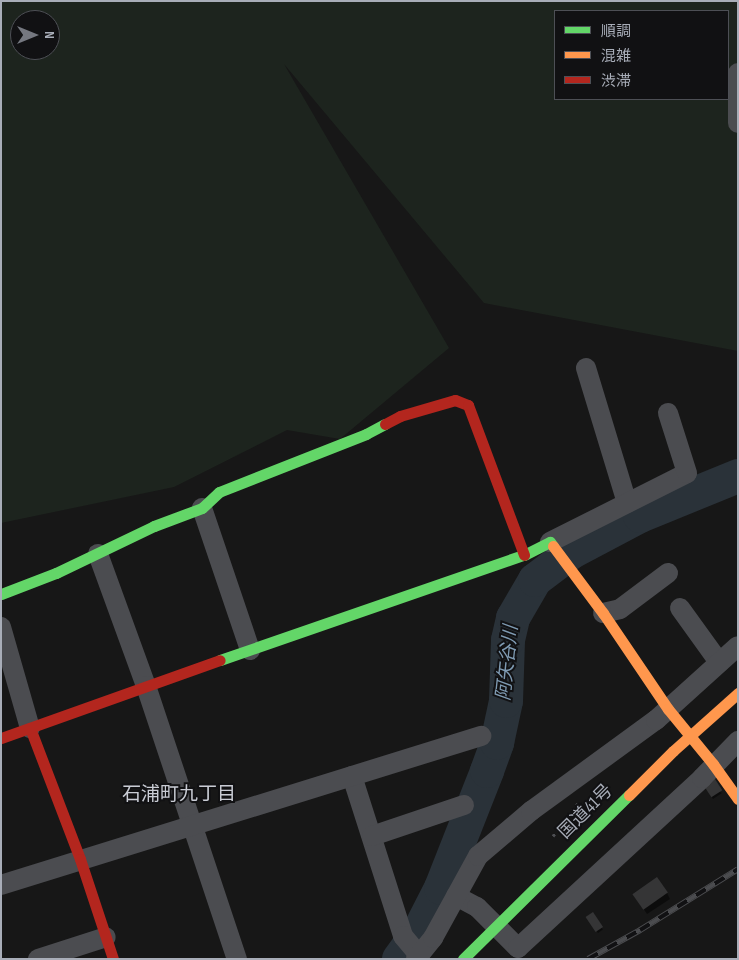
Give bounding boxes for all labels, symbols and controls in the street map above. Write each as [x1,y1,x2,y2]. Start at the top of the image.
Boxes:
north arrow [10,10,60,60]
legend [554,10,729,100]
text: 順調 [601,22,631,41]
text: N [41,31,58,39]
text: 混雑 [601,47,631,66]
text: 渋滞 [601,72,631,91]
water label: 阿矢谷川 [493,624,523,702]
street label: 国道41号 [554,780,618,844]
district label: 石浦町九丁目 [122,784,236,806]

